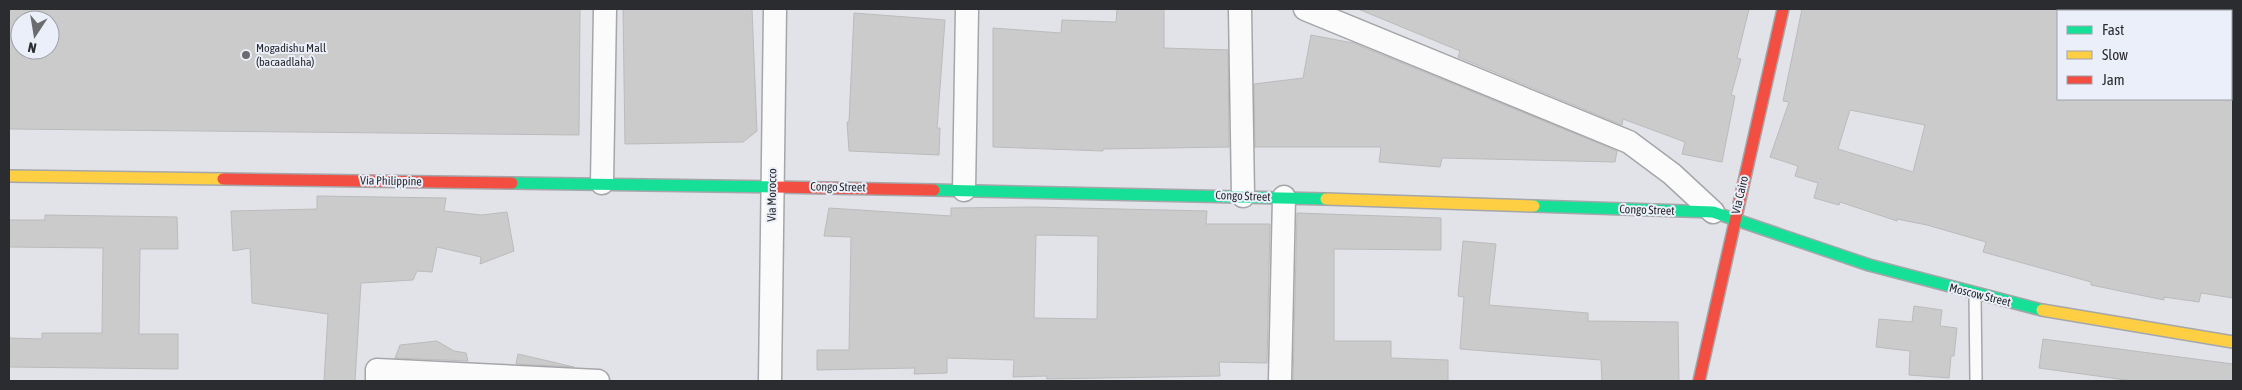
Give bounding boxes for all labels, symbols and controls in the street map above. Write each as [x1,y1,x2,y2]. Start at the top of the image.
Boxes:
north arrow [10,10,60,60]
legend [2057,10,2232,100]
text: Fast [2102,21,2124,38]
text: N [27,39,38,56]
place label: Mogadishu Mall (bacaadlaha) [256,41,327,69]
text: Slow [2102,46,2128,63]
marker: Mogadishu Mall (bacaadlaha) [240,49,252,61]
text: Jam [2102,71,2125,88]
street label: Via Morocco [765,168,779,222]
street label: Via Philippine [360,173,422,189]
street label: Via Cairo [1729,174,1751,215]
street label: Congo Street [810,180,866,194]
street label: Congo Street [1215,188,1271,204]
street label: Congo Street [1619,202,1675,218]
street label: Moscow Street [1948,281,2013,310]

